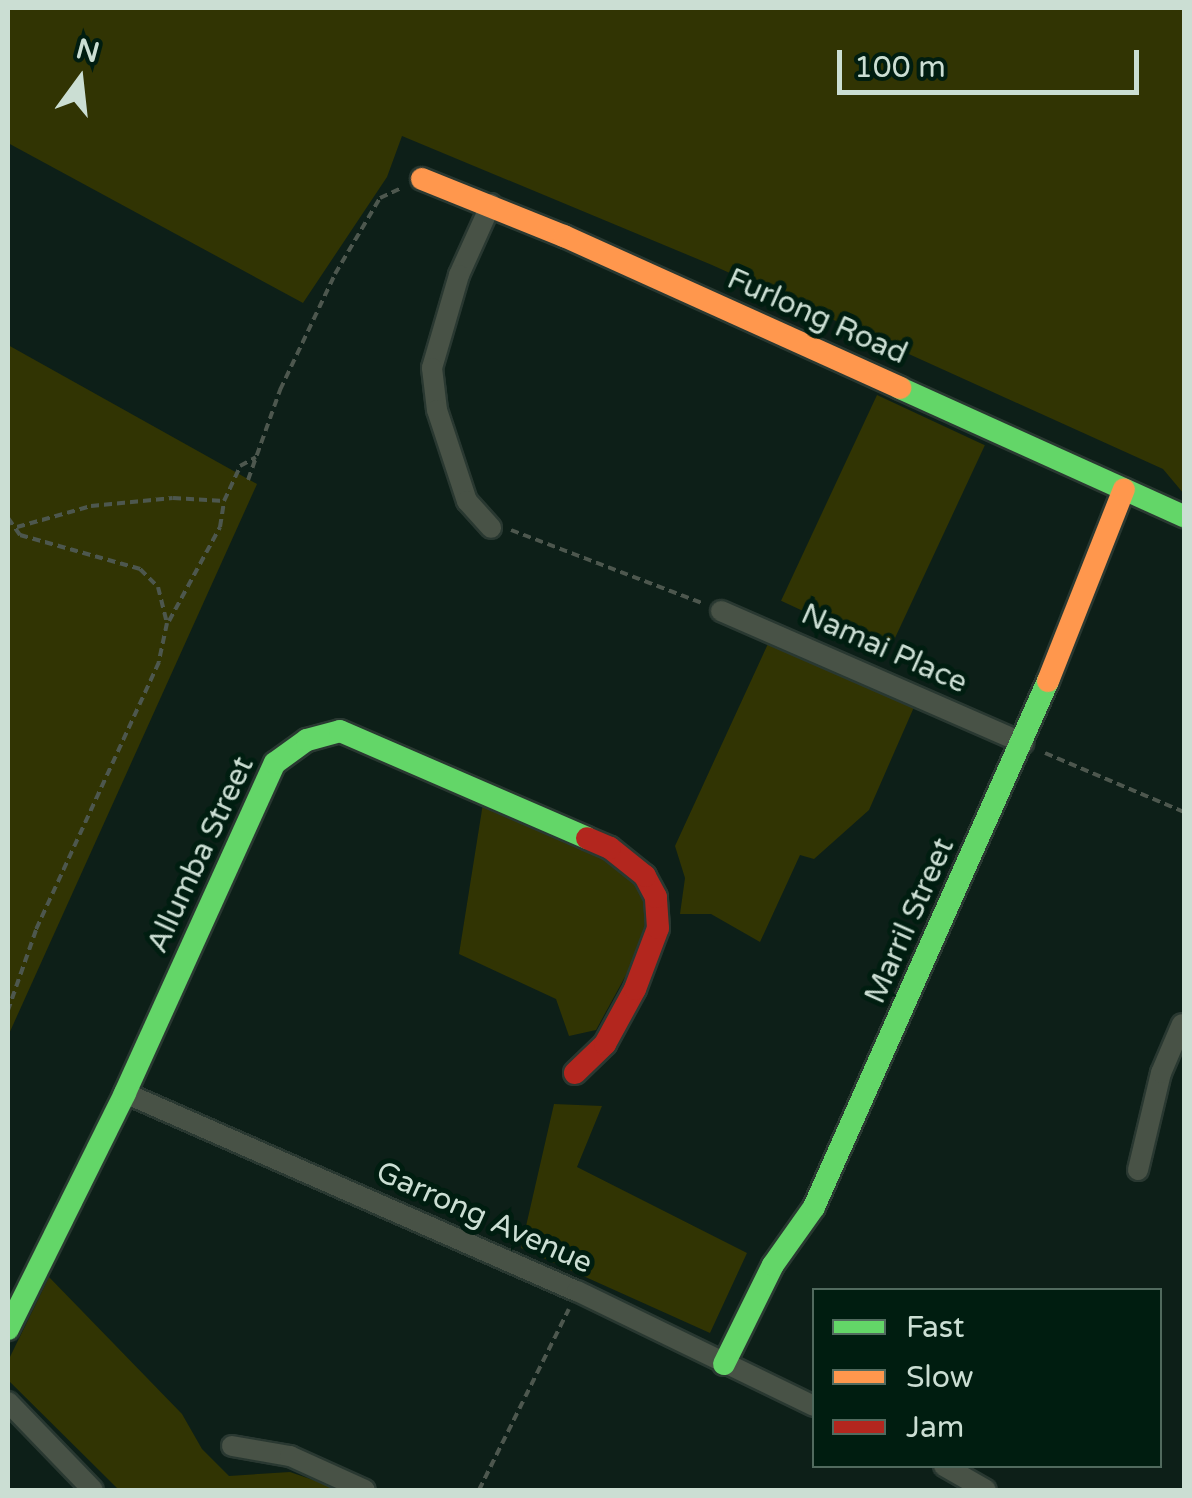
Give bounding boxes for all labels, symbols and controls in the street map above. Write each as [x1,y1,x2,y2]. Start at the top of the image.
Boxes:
north arrow [30,30,130,130]
scale bar [842,30,1144,92]
text: N [72,32,103,70]
text: 100 m [854,49,946,86]
street label: Furlong Road [721,261,913,373]
street label: Namai Place [795,596,973,702]
street label: Allumba Street [140,751,262,959]
street label: Marril Street [857,833,963,1009]
street label: Garrong Avenue [370,1154,598,1282]
legend [812,1288,1162,1468]
text: Fast [906,1309,965,1346]
text: Slow [906,1359,974,1396]
text: Jam [906,1409,964,1446]

